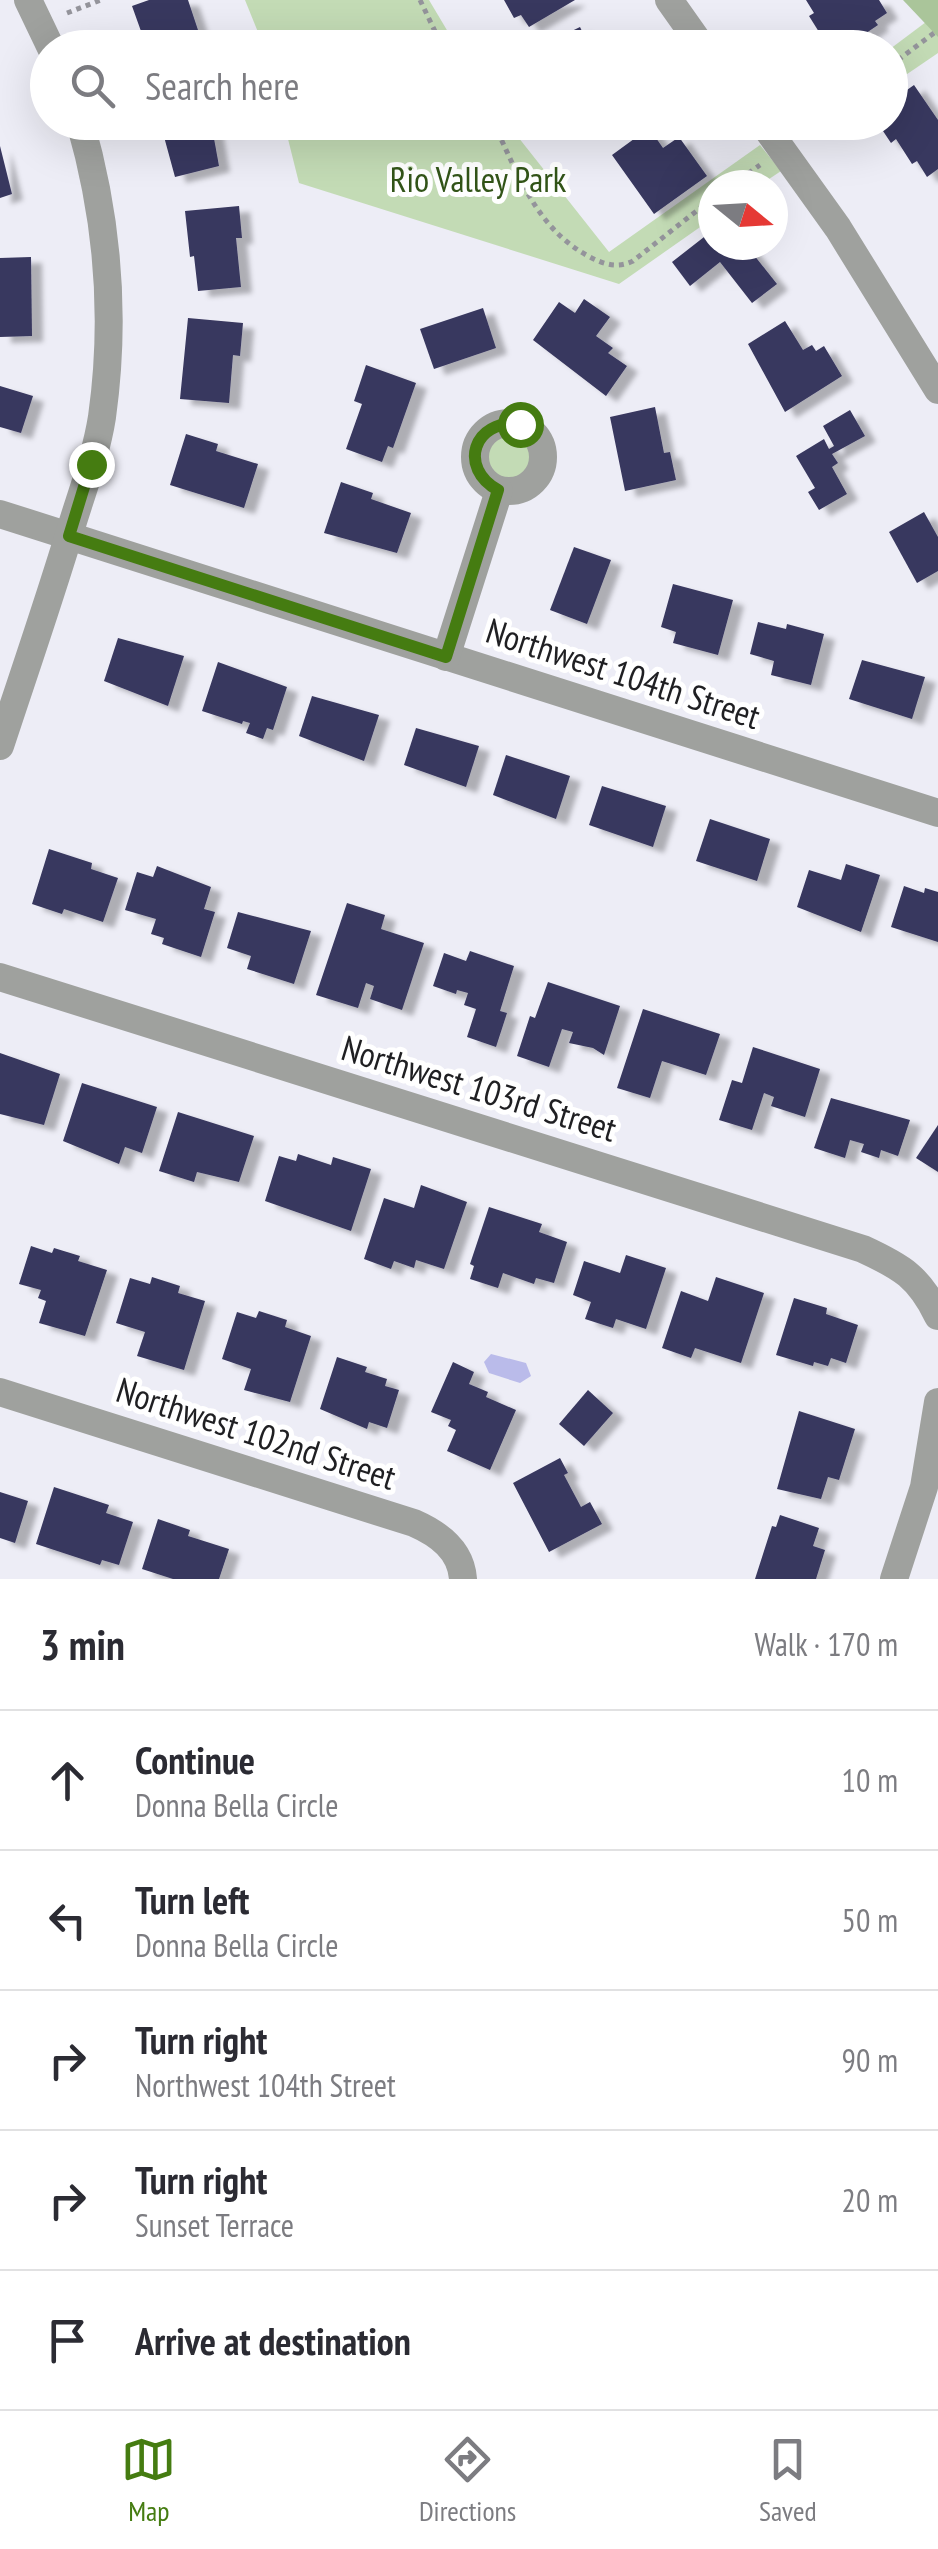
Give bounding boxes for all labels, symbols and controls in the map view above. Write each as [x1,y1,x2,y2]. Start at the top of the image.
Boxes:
search box [30,30,908,140]
icon: search [65,58,120,113]
text: Search here [145,61,299,110]
park label: Rio Valley Park [390,156,567,202]
north arrow [698,170,788,260]
route start [498,402,544,448]
route end [69,442,115,488]
street label: Northwest 104th Street [481,607,766,739]
street label: Northwest 103rd Street [336,1024,623,1152]
street label: Northwest 102nd Street [111,1366,402,1500]
text: 3 min [40,1617,125,1672]
text: Walk · 170 m [754,1623,898,1665]
text: Continue [135,1735,255,1784]
icon: ahead [40,1753,95,1808]
text: 10 m [842,1759,898,1801]
text: Donna Bella Circle [135,1784,339,1826]
text: Turn left [135,1875,249,1924]
icon: left [40,1893,95,1948]
text: 50 m [842,1899,898,1941]
text: Donna Bella Circle [135,1924,339,1966]
text: Turn right [135,2015,267,2064]
icon: right [40,2033,95,2088]
text: 90 m [842,2039,898,2081]
text: Northwest 104th Street [135,2064,396,2106]
text: Turn right [135,2155,267,2204]
icon: right [40,2173,95,2228]
text: 20 m [842,2179,898,2221]
text: Sunset Terrace [135,2204,294,2246]
icon: arrive [40,2313,95,2368]
text: Arrive at destination [135,2316,411,2365]
tab: Map [121,2432,176,2529]
tab: Directions [419,2432,516,2529]
tab: Saved [759,2432,817,2529]

